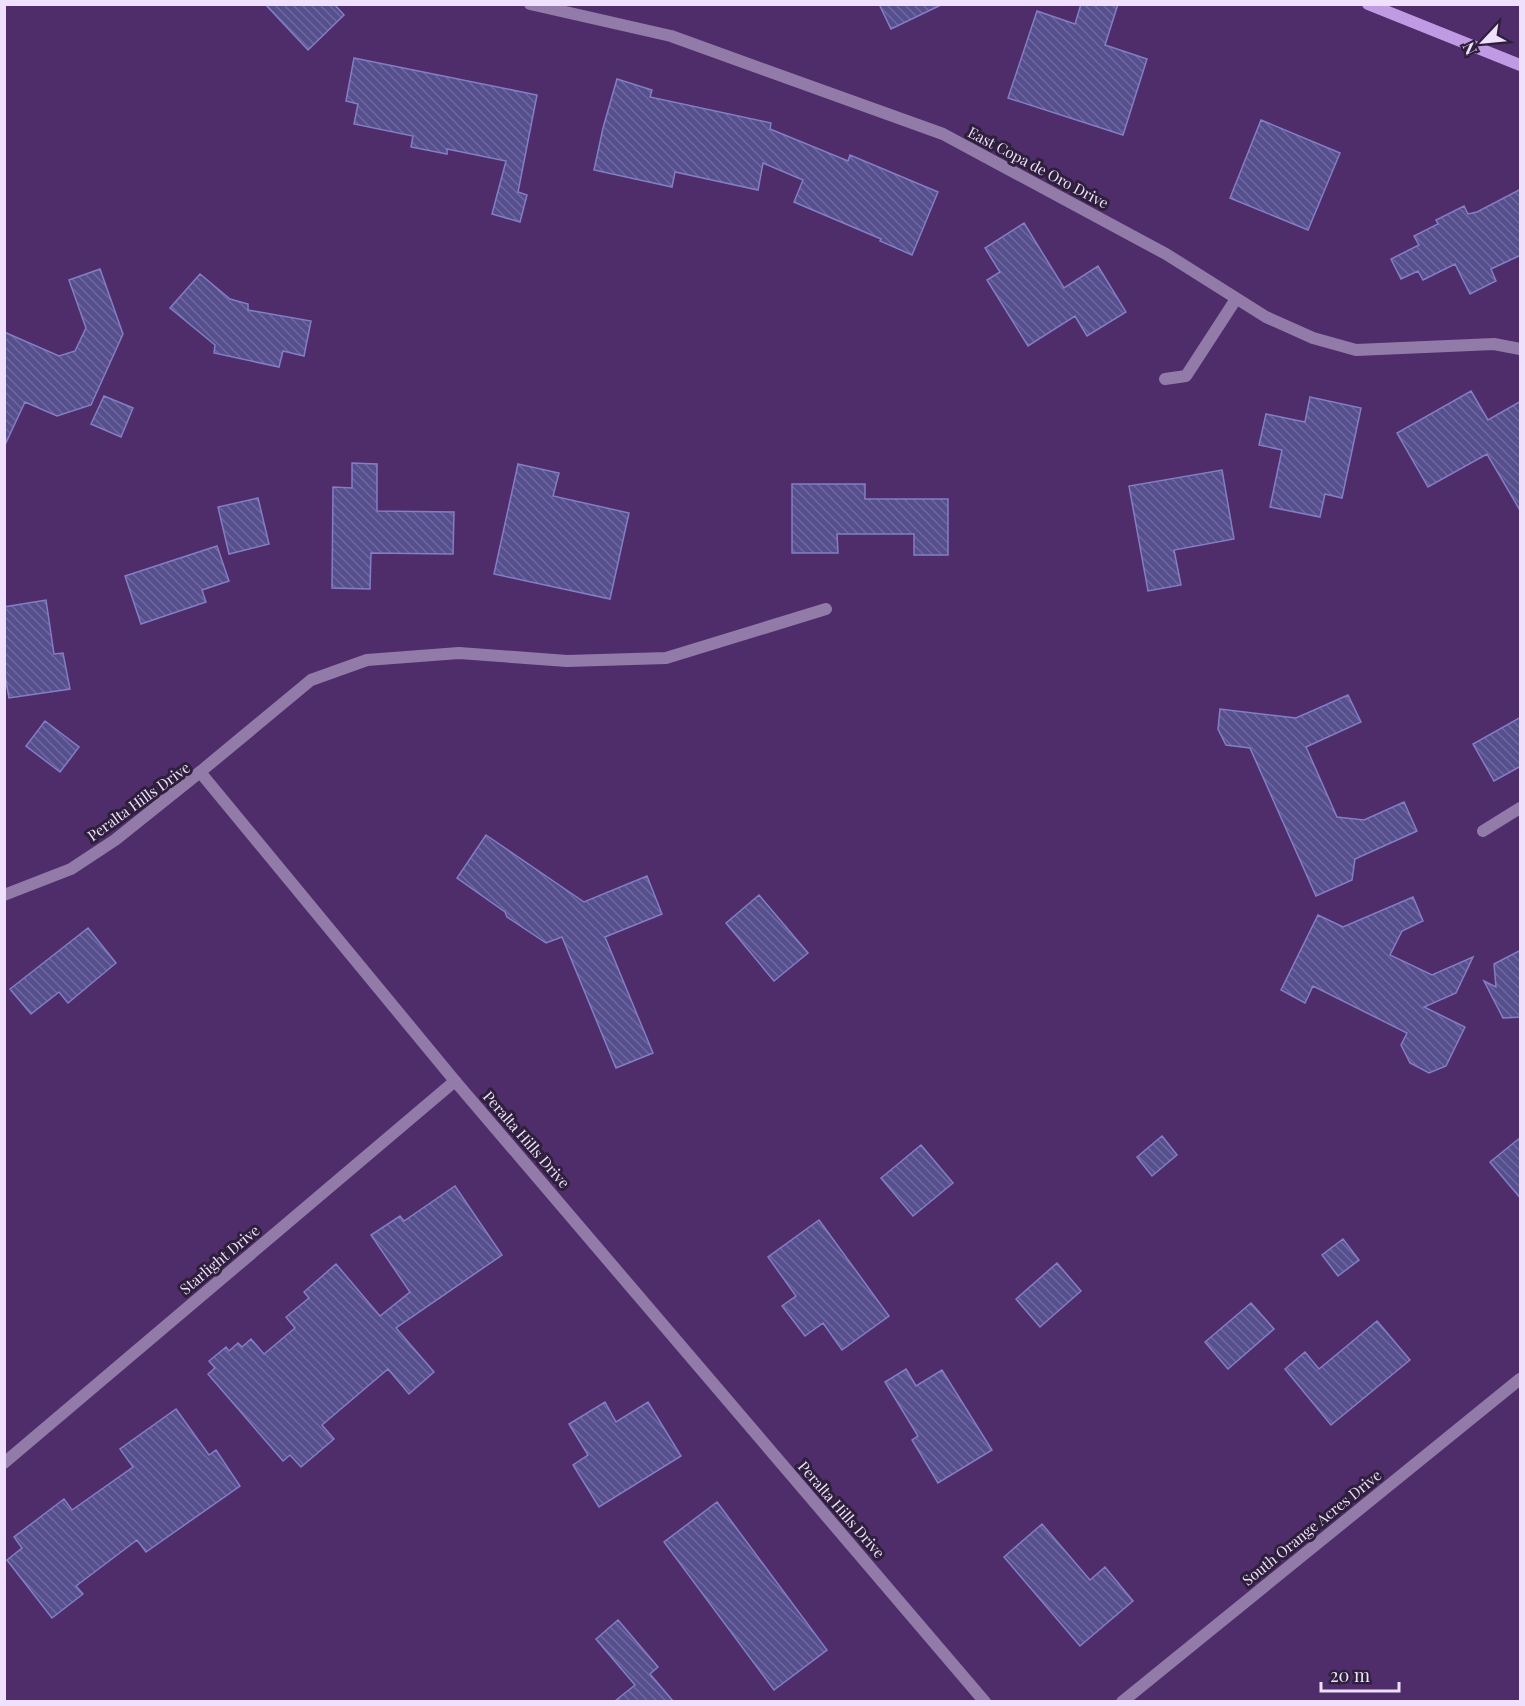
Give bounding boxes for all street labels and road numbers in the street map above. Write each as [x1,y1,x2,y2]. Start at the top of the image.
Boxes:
street label: East Copa de Oro Drive [965,122,1112,213]
street label: Peralta Hills Drive [83,757,194,845]
street label: Peralta Hills Drive [479,1087,574,1192]
street label: Starlight Drive [175,1220,263,1298]
street label: Peralta Hills Drive [794,1457,889,1562]
street label: South Orange Acres Drive [1238,1465,1385,1590]

